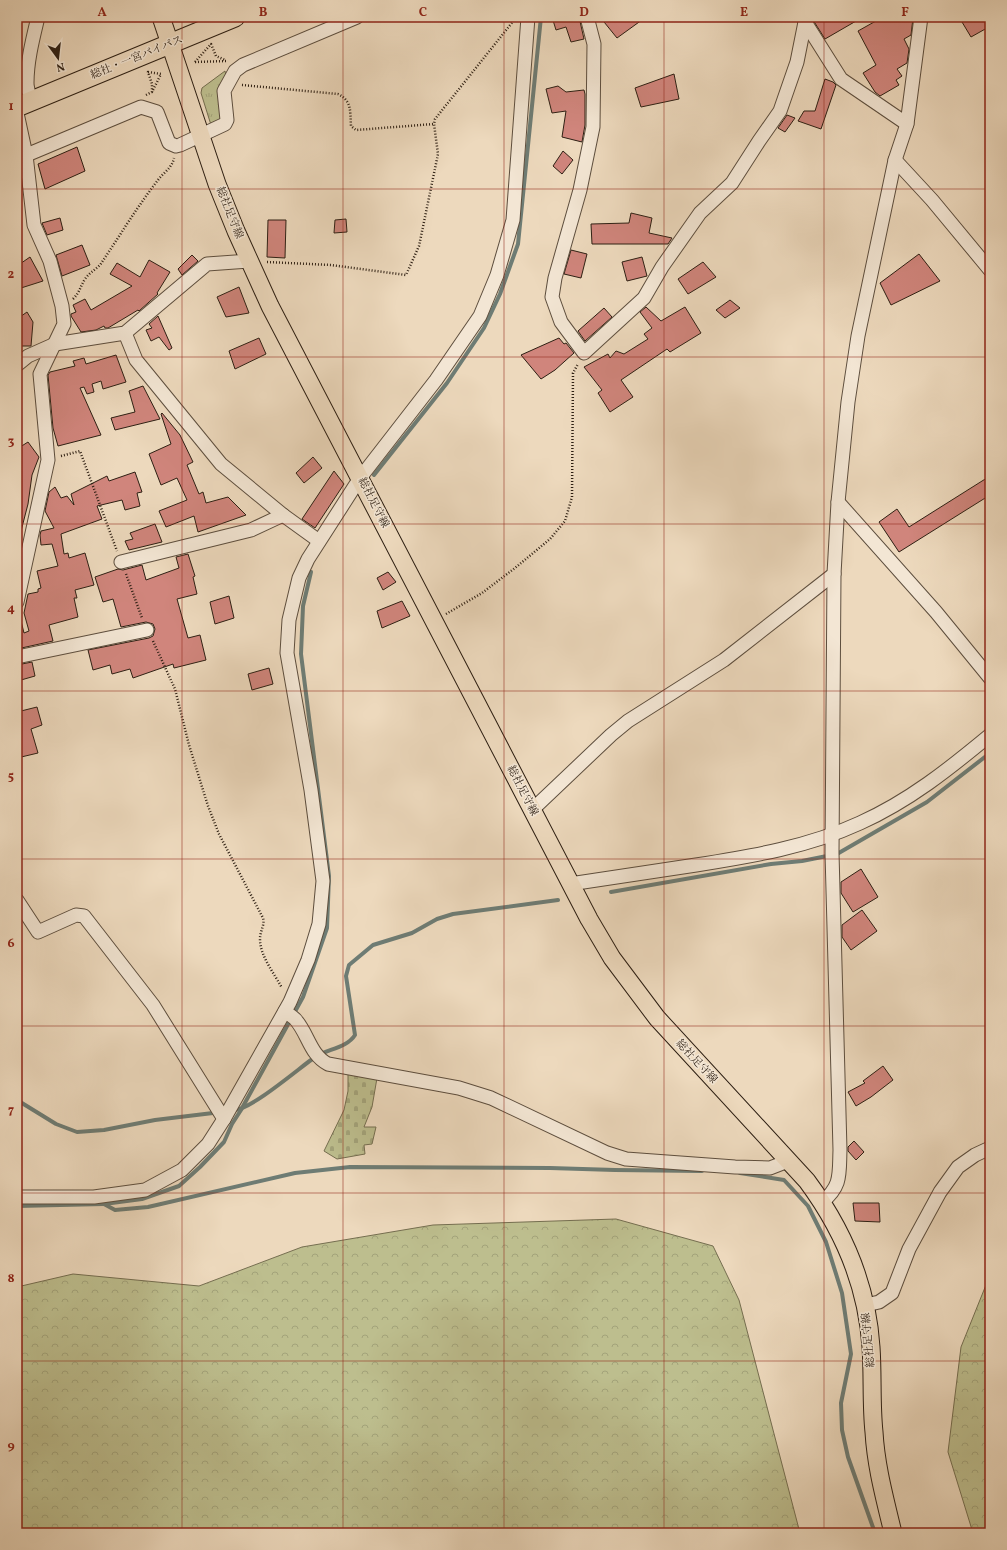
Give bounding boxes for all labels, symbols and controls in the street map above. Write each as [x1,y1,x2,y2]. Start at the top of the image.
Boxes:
text: A [97,4,107,22]
text: B [259,4,268,22]
text: C [419,4,427,22]
text: D [579,4,589,22]
text: E [740,4,748,22]
text: F [901,4,909,22]
street label: 総社・一宮バイパス [88,33,186,83]
north arrow [38,38,78,78]
text: N [54,58,66,74]
text: 1 [8,98,14,116]
street label: 総社足守線 [212,185,246,241]
text: 2 [8,266,15,284]
text: 3 [8,433,15,451]
street label: 総社足守線 [354,475,392,531]
text: 4 [7,600,15,618]
street label: 総社足守線 [503,763,541,819]
text: 5 [8,768,14,786]
text: 6 [7,935,15,953]
street label: 総社足守線 [672,1037,720,1087]
text: 7 [8,1102,14,1120]
text: 8 [7,1270,15,1288]
street label: 総社足守線 [859,1312,879,1368]
text: 9 [7,1437,15,1455]

